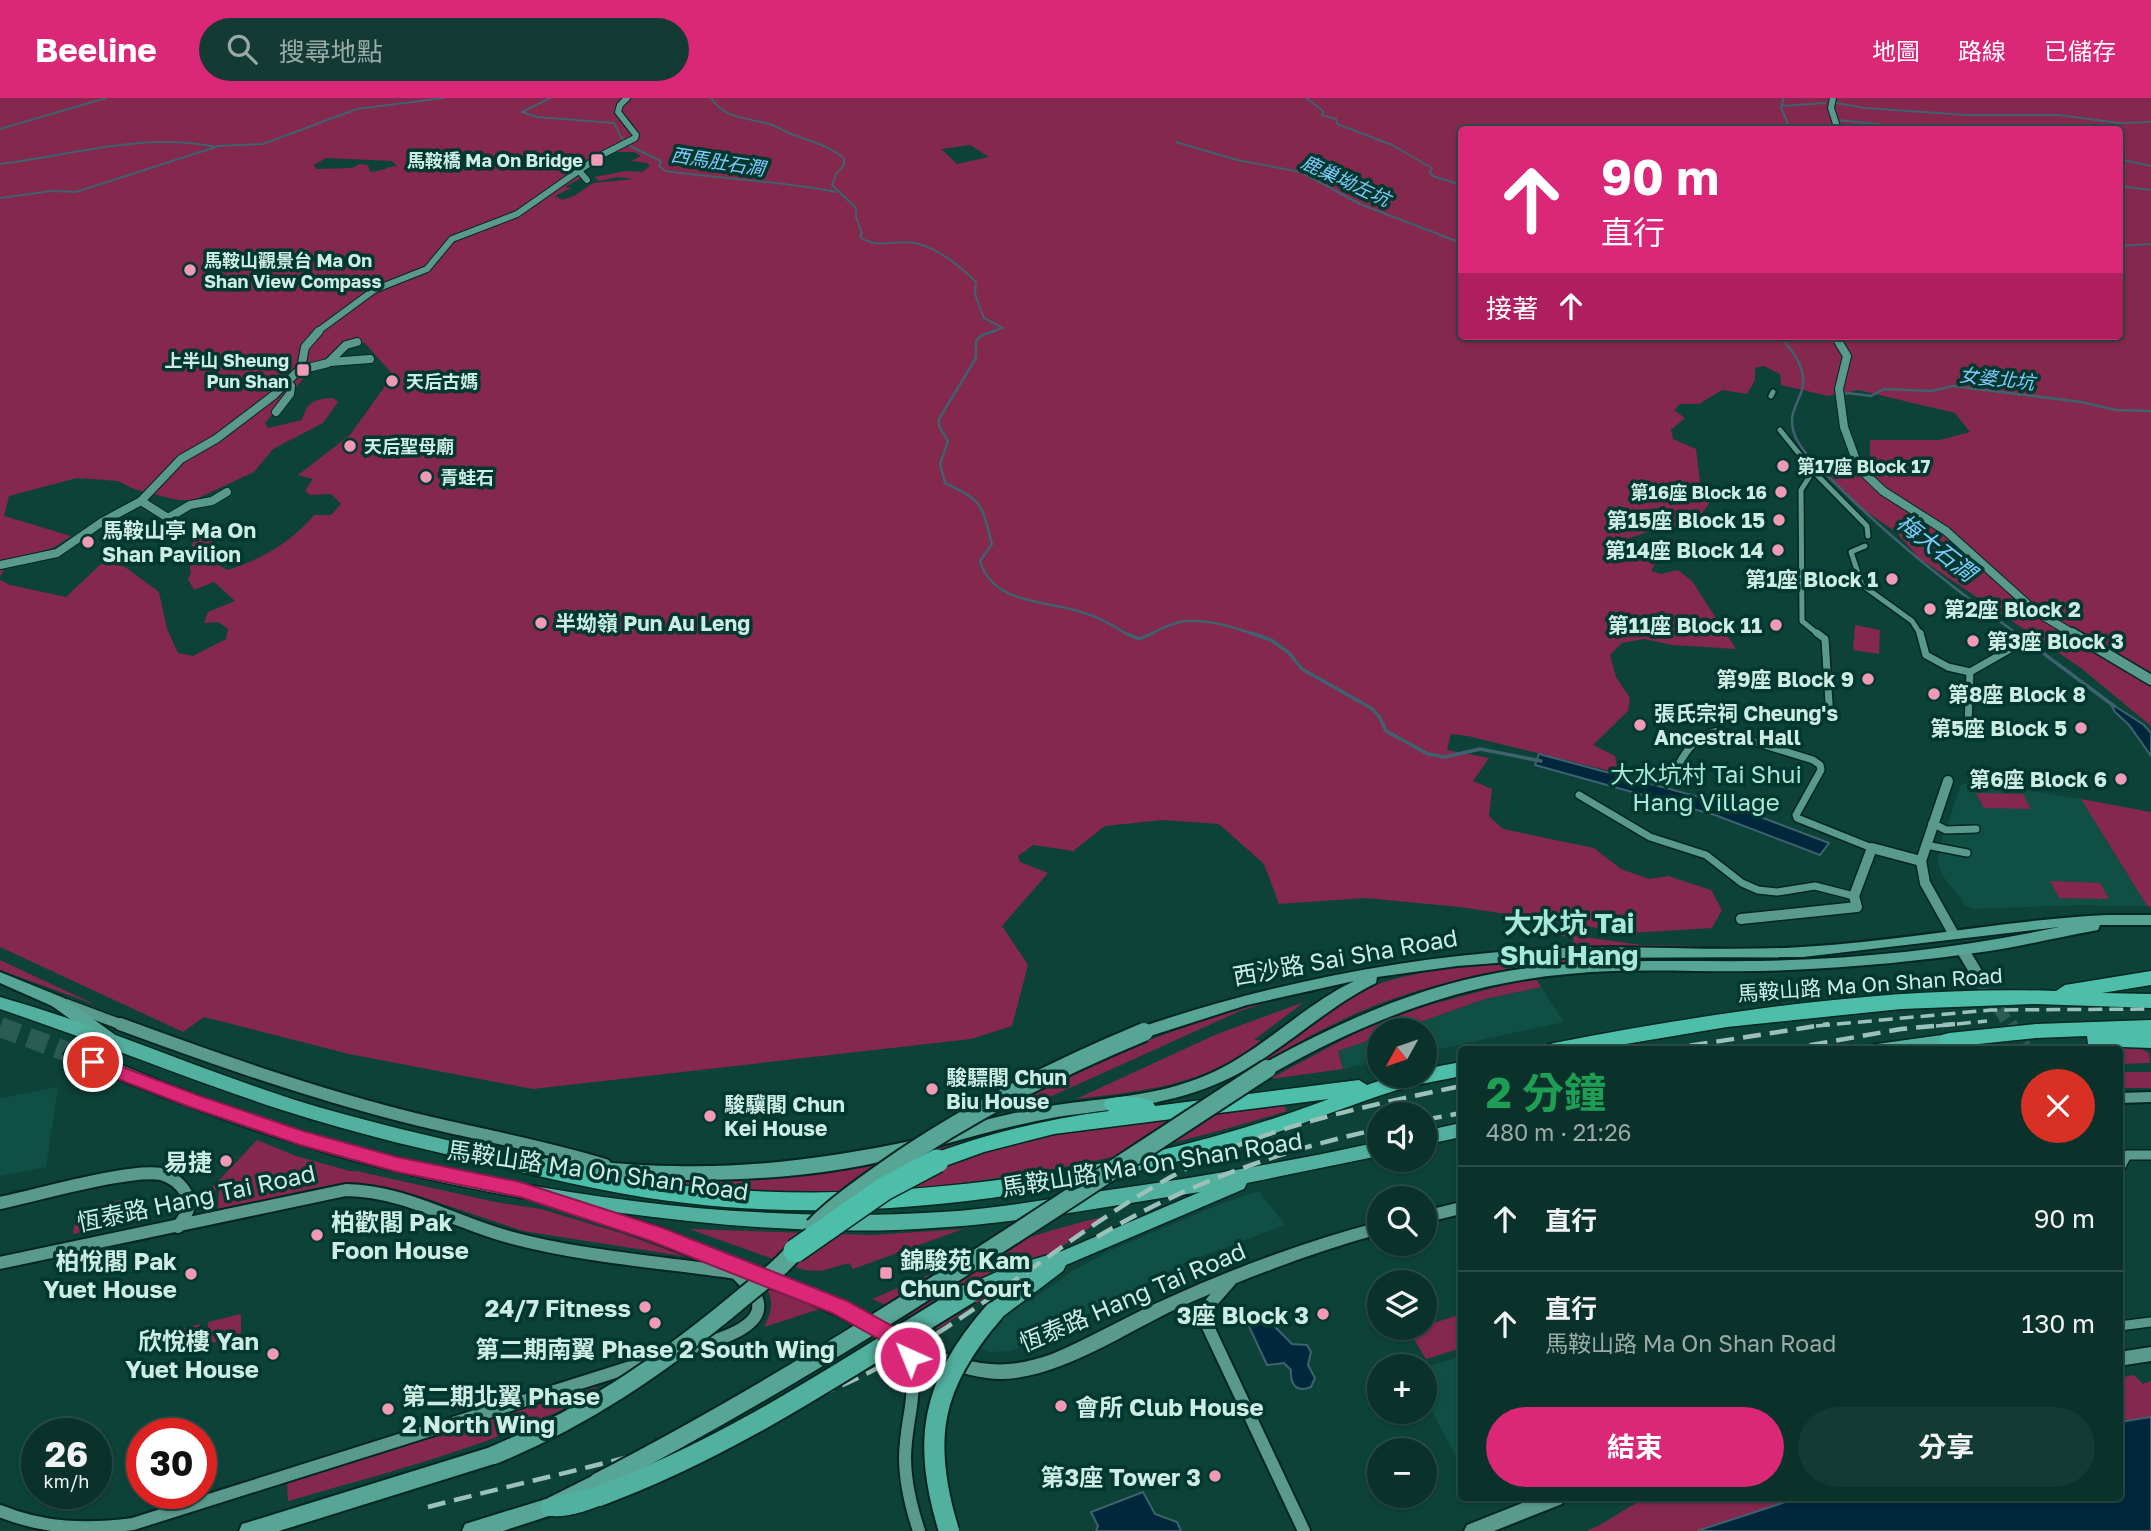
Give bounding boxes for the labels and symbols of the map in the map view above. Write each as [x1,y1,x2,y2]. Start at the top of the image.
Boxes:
water label: 西馬肚石澗 [669,142,770,180]
place label: 馬鞍橋 Ma On Bridge [407,149,583,171]
water label: 鹿巢坳左坑 [1298,149,1397,212]
marker: 馬鞍橋 Ma On Bridge [589,152,605,168]
place label: 馬鞍山觀景台 Ma On Shan View Compass [204,249,381,292]
marker: 馬鞍山觀景台 Ma On Shan View Compass [182,262,198,278]
place label: 上半山 Sheung Pun Shan [164,349,289,392]
marker: 上半山 Sheung Pun Shan [295,362,311,378]
water label: 女婆北坑 [1958,363,2039,394]
place label: 天后古媽 [406,370,478,392]
marker: 天后古媽 [384,373,400,389]
place label: 天后聖母廟 [364,435,454,457]
marker: 天后聖母廟 [342,438,358,454]
place label: 第17座 Block 17 [1797,455,1931,477]
marker: 第17座 Block 17 [1775,458,1791,474]
place label: 青蛙石 [440,466,494,488]
marker: 青蛙石 [418,469,434,485]
place label: 第16座 Block 16 [1630,481,1767,503]
marker: 第16座 Block 16 [1773,484,1789,500]
place label: 第15座 Block 15 [1607,507,1765,533]
water label: 梅大石澗 [1892,508,1984,588]
marker: 第15座 Block 15 [1771,512,1787,528]
place label: 馬鞍山亭 Ma On Shan Pavilion [102,517,256,567]
marker: 馬鞍山亭 Ma On Shan Pavilion [80,534,96,550]
place label: 第14座 Block 14 [1605,537,1764,563]
marker: 第14座 Block 14 [1770,542,1786,558]
place label: 第1座 Block 1 [1745,566,1878,592]
marker: 第1座 Block 1 [1884,571,1900,587]
place label: 第2座 Block 2 [1944,596,2081,622]
marker: 第2座 Block 2 [1922,601,1938,617]
place label: 半坳嶺 Pun Au Leng [555,610,750,636]
place label: 第11座 Block 11 [1608,612,1762,638]
marker: 半坳嶺 Pun Au Leng [533,615,549,631]
marker: 第11座 Block 11 [1768,617,1784,633]
place label: 第3座 Block 3 [1987,628,2124,654]
marker: 第3座 Block 3 [1965,633,1981,649]
place label: 第9座 Block 9 [1716,666,1854,692]
marker: 第9座 Block 9 [1860,671,1876,687]
place label: 第8座 Block 8 [1948,681,2086,707]
marker: 第8座 Block 8 [1926,686,1942,702]
place label: 張氏宗祠 Cheung's Ancestral Hall [1654,700,1838,750]
place label: 第5座 Block 5 [1930,715,2067,741]
marker: 張氏宗祠 Cheung's Ancestral Hall [1632,717,1648,733]
marker: 第5座 Block 5 [2073,720,2089,736]
district label: 大水坑村 Tai Shui Hang Village [1610,759,1802,816]
place label: 第6座 Block 6 [1969,766,2107,792]
marker: 第6座 Block 6 [2113,771,2129,787]
district label: 大水坑 Tai Shui Hang [1500,906,1638,971]
street label: 西沙路 Sai Sha Road [1230,922,1460,990]
street label: 馬鞍山路 Ma On Shan Road [1736,962,2004,1006]
north arrow [1367,1018,1437,1088]
pin [63,1032,123,1092]
place label: 駿驃閣 Chun Biu House [946,1064,1067,1114]
marker: 駿驃閣 Chun Biu House [924,1081,940,1097]
place label: 駿驥閣 Chun Kei House [724,1091,845,1141]
marker: 駿驥閣 Chun Kei House [702,1108,718,1124]
street label: 馬鞍山路 Ma On Shan Road [1000,1125,1304,1201]
street label: 馬鞍山路 Ma On Shan Road [445,1134,751,1206]
place label: 易捷 [164,1147,212,1176]
marker: 易捷 [218,1153,234,1169]
street label: 恆泰路 Hang Tai Road [74,1158,318,1236]
place label: 柏歡閣 Pak Foon House [331,1207,469,1264]
marker: 柏歡閣 Pak Foon House [309,1227,325,1243]
street label: 恆泰路 Hang Tai Road [1015,1235,1249,1357]
place label: 錦駿苑 Kam Chun Court [900,1245,1032,1302]
place label: 柏悅閣 Pak Yuet House [43,1246,177,1303]
marker: 錦駿苑 Kam Chun Court [878,1265,894,1281]
marker: 柏悅閣 Pak Yuet House [183,1266,199,1282]
place label: 24/7 Fitness [485,1293,631,1322]
marker: 24/7 Fitness [637,1299,653,1315]
place label: 3座 Block 3 [1177,1300,1309,1329]
marker: 3座 Block 3 [1315,1306,1331,1322]
marker: 第二期南翼 Phase 2 South Wing [647,1315,663,1331]
position arrow [873,1320,947,1394]
place label: 欣悅樓 Yan Yuet House [125,1326,259,1383]
place label: 第二期南翼 Phase 2 South Wing [475,1334,835,1363]
marker: 欣悅樓 Yan Yuet House [265,1346,281,1362]
place label: 第二期北翼 Phase 2 North Wing [402,1381,600,1438]
place label: 會所 Club House [1075,1392,1264,1421]
marker: 會所 Club House [1053,1398,1069,1414]
marker: 第二期北翼 Phase 2 North Wing [380,1401,396,1417]
speed limit sign: 30 [126,1418,217,1509]
place label: 第3座 Tower 3 [1040,1462,1201,1491]
marker: 第3座 Tower 3 [1207,1468,1223,1484]

